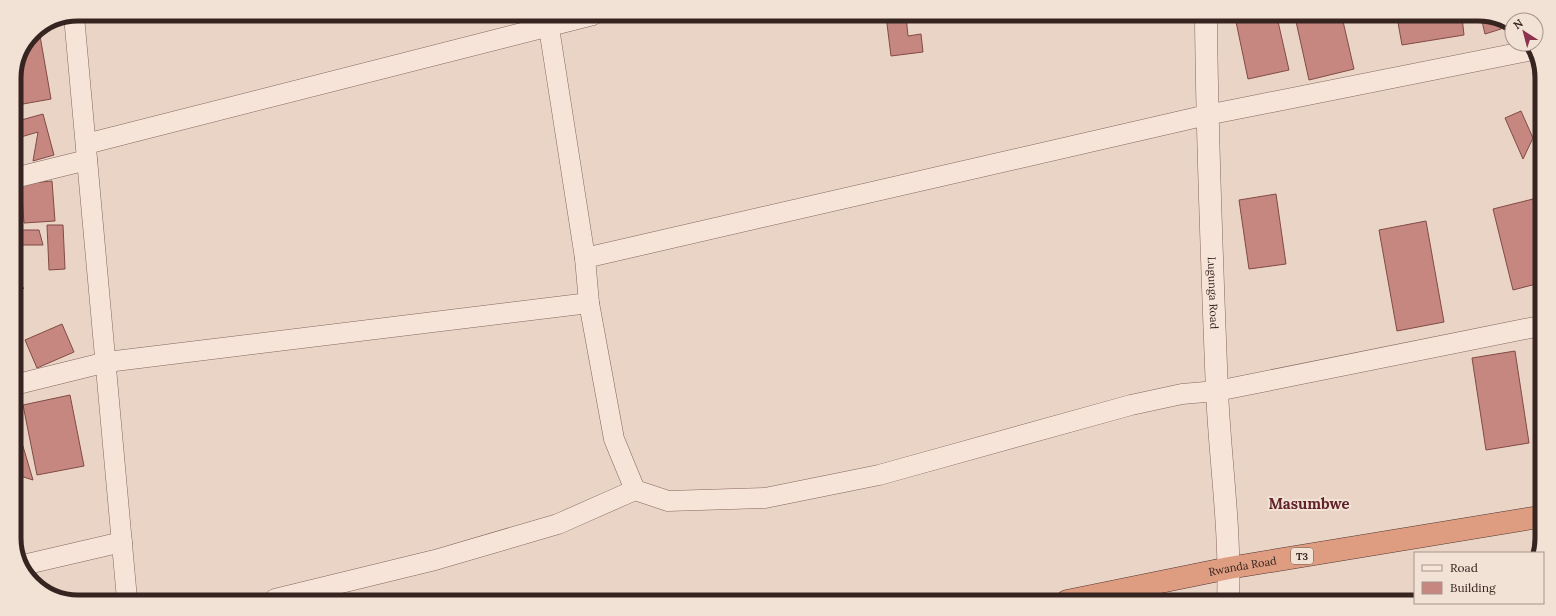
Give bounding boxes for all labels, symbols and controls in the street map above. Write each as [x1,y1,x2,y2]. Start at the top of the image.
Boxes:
north arrow [1504,12,1544,52]
text: N [1511,15,1526,32]
street label: Lugunga Road [1205,256,1222,330]
district label: Masumbwe [1268,494,1350,513]
road number: T3 [1291,548,1313,564]
legend [1414,552,1544,604]
street label: Rwanda Road [1207,553,1278,579]
text: Road [1450,560,1478,575]
text: Building [1450,580,1496,595]

